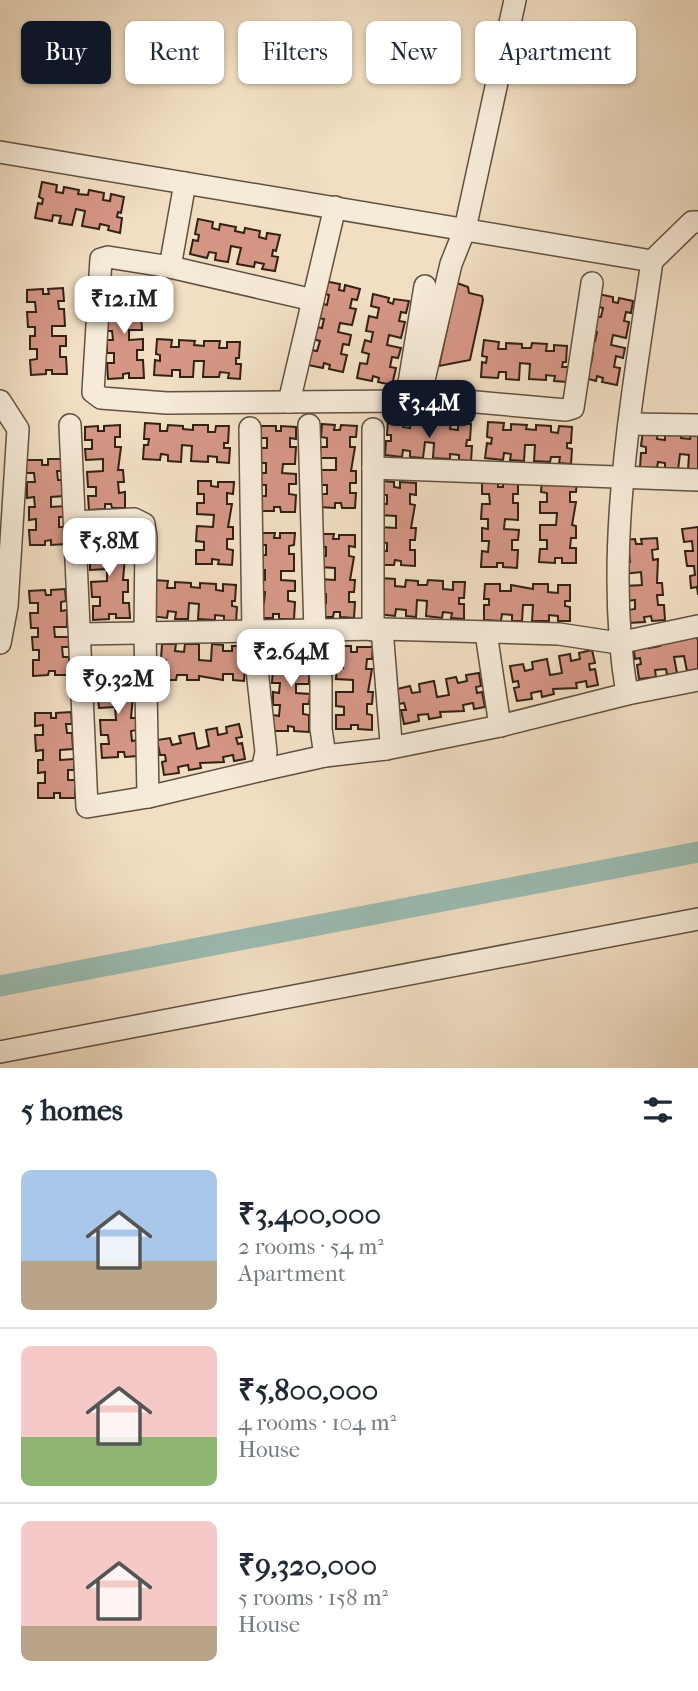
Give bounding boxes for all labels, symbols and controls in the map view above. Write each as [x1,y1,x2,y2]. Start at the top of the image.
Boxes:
chip: Buy [21,21,111,84]
chip: Rent [125,21,224,84]
chip: Filters [238,21,352,84]
chip: New [366,21,461,84]
chip: Apartment [475,21,636,84]
pin: ₹12.1M [67,276,181,336]
text: ₹12.1M [91,285,157,312]
pin: ₹3.4M [380,380,478,440]
text: ₹3.4M [398,389,460,416]
pin: ₹5.8M [60,518,158,578]
text: ₹5.8M [79,527,139,554]
pin: ₹2.64M [234,630,348,689]
text: ₹2.64M [253,638,329,665]
pin: ₹9.32M [61,656,175,716]
text: ₹9.32M [82,665,154,692]
icon: filters [639,1091,677,1129]
text: 5 homes [21,1093,123,1128]
text: ₹3,400,000 [238,1197,381,1232]
icon: home [77,1198,161,1282]
text: 2 rooms · 54 m² [238,1233,384,1260]
text: Apartment [238,1260,346,1287]
text: ₹5,800,000 [238,1373,378,1408]
icon: home [77,1374,161,1458]
text: 4 rooms · 104 m² [238,1409,396,1436]
text: House [238,1436,300,1463]
text: ₹9,320,000 [238,1548,377,1583]
icon: home [77,1549,161,1633]
text: 5 rooms · 158 m² [238,1584,388,1611]
text: House [238,1611,300,1638]

